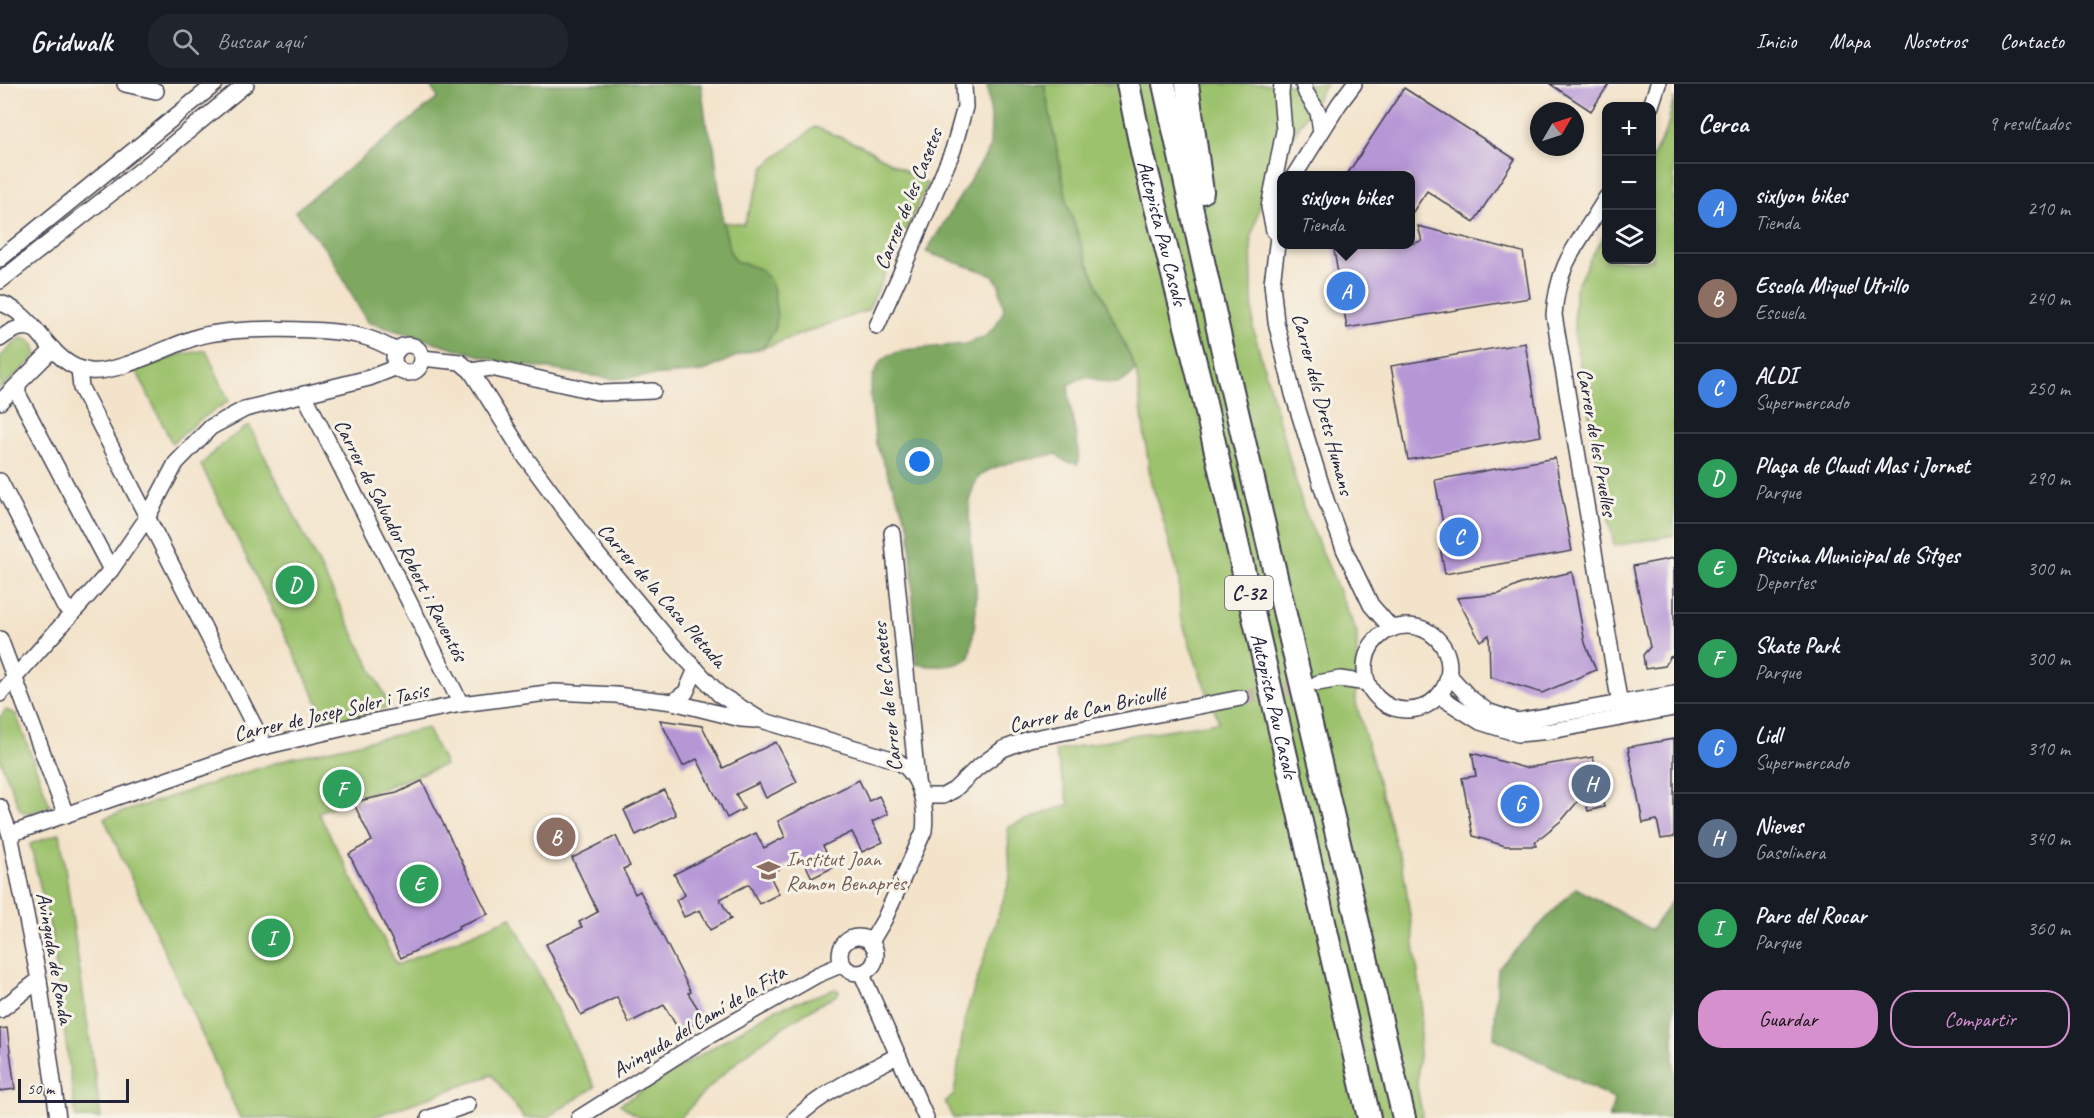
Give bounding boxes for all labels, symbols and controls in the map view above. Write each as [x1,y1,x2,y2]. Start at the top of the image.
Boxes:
search box [148,14,568,68]
text: Gridwalk [30,24,112,59]
icon: search [169,25,202,58]
text: Buscar aquí [217,27,303,55]
text: Inicio [1756,28,1796,54]
text: Mapa [1829,28,1870,54]
text: Nosotros [1903,28,1967,54]
text: Contacto [2000,28,2064,54]
north arrow [1530,102,1584,156]
map controls [1602,102,1656,264]
button: + [1602,102,1656,156]
text: Cerca [1698,107,1748,140]
text: 9 resultados [1988,111,2070,136]
street label: Carrer de les Casetes [868,123,949,273]
button: − [1602,156,1656,210]
street label: Autopista Pau Casals [1132,158,1194,310]
popup [1277,171,1415,249]
text: sixlyon bikes [1755,182,1847,210]
text: sixlyon bikes [1300,184,1392,212]
text: A [1712,196,1723,221]
text: 210 m [2027,196,2070,221]
button: layers [1602,210,1656,264]
text: Tienda [1755,210,1799,235]
text: Tienda [1300,212,1344,237]
pin: A [1326,268,1366,314]
text: Escola Miquel Utrillo [1755,272,1908,300]
text: B [1712,286,1723,311]
text: 240 m [2027,286,2070,311]
text: Escuela [1755,300,1805,325]
street label: Carrer dels Drets Humans [1286,310,1360,499]
text: ALDI [1755,362,1797,390]
street label: Carrer de les Pruelles [1571,366,1623,520]
text: C [1713,376,1722,401]
text: 250 m [2027,376,2070,401]
text: Supermercado [1755,390,1849,415]
street label: Carrer de Salvador Robert i Raventós [329,415,474,667]
your location [905,447,934,476]
text: Plaça de Claudi Mas i Jornet [1755,452,1969,480]
text: D [1712,466,1723,491]
text: 290 m [2027,466,2070,491]
text: Parque [1755,480,1801,505]
pin: C [1440,514,1478,560]
street label: Carrer de la Casa Pletada [592,517,734,675]
text: Piscina Municipal de Sitges [1755,542,1959,570]
text: E [1712,556,1723,581]
text: 300 m [2027,556,2070,581]
pin: D [276,562,314,608]
text: Deportes [1755,570,1815,595]
road number: C-32 [1225,576,1273,610]
street label: Carrer de les Casetes [866,619,908,773]
street label: Autopista Pau Casals [1245,631,1304,783]
text: Skate Park [1755,632,1839,660]
text: F [1713,646,1722,671]
text: 300 m [2027,646,2070,671]
text: Parque [1755,660,1801,685]
street label: Carrer de Josep Soler i Tasis [231,677,432,747]
street label: Carrer de Can Bricullé [1007,679,1170,738]
text: Lidl [1755,722,1782,750]
text: G [1713,736,1722,761]
text: 310 m [2027,736,2070,761]
text: Supermercado [1755,750,1849,775]
pin: H [1572,762,1610,806]
pin: F [322,766,362,812]
pin: G [1500,782,1540,826]
text: Nieves [1755,812,1803,840]
pin: B [536,814,576,860]
text: H [1712,826,1723,851]
text: 340 m [2027,826,2070,851]
text: Gasolinera [1755,840,1825,865]
place label: Institut Joan Ramon Benaprès [786,846,907,896]
school or university icon: Institut Joan Ramon Benaprès [755,858,781,884]
pin: E [400,862,438,906]
street label: Avinguda de Ronda [31,890,80,1028]
text: Parc del Rocar [1755,902,1866,930]
pin: I [252,916,290,960]
text: I [1713,916,1722,941]
text: 360 m [2027,916,2070,941]
text: Parque [1755,930,1801,955]
street label: Avinguda del Camí de la Fita [608,958,792,1083]
button: Guardar [1698,990,1878,1048]
button: Compartir [1890,990,2070,1048]
scale bar [18,1076,129,1104]
text: 50 m [27,1079,54,1099]

